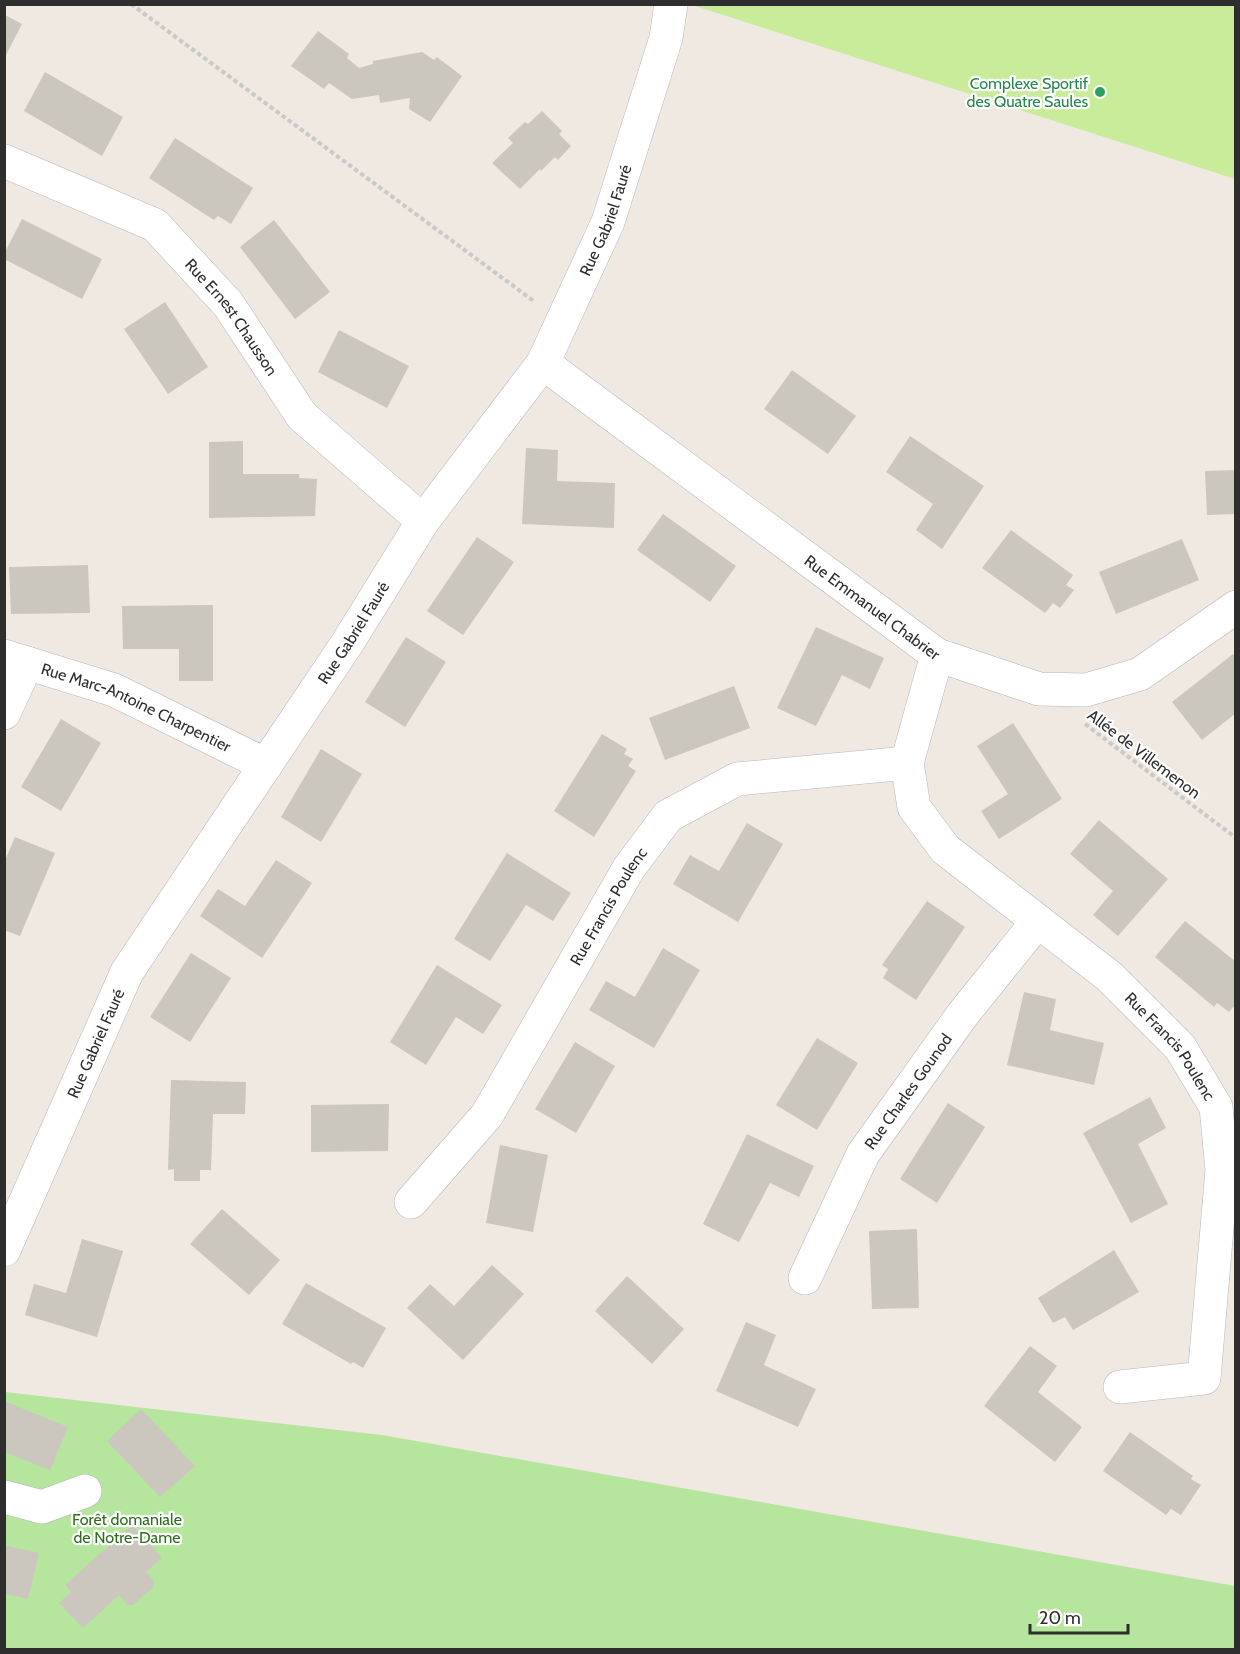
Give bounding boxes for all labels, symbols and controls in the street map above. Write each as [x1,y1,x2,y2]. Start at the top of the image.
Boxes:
place label: Complexe Sportif des Quatre Saules [967,74,1089,111]
marker: Complexe Sportif des Quatre Saules [1093,85,1107,99]
street label: Rue Gabriel Fauré [575,162,635,279]
street label: Rue Ernest Chausson [181,255,282,379]
street label: Rue Emmanuel Chabrier [801,551,945,664]
street label: Rue Gabriel Fauré [313,578,393,687]
street label: Rue Marc-Antoine Charpentier [39,659,235,756]
street label: Allée de Villemenon [1084,705,1204,803]
street label: Rue Francis Poulenc [566,843,651,969]
street label: Rue Gabriel Fauré [63,986,128,1101]
street label: Rue Francis Poulenc [1121,988,1219,1104]
street label: Rue Charles Gounod [860,1030,956,1153]
park label: Forêt domaniale de Notre-Dame [72,1510,182,1547]
scale bar [1030,1597,1128,1635]
text: 20 m [1039,1607,1081,1629]

